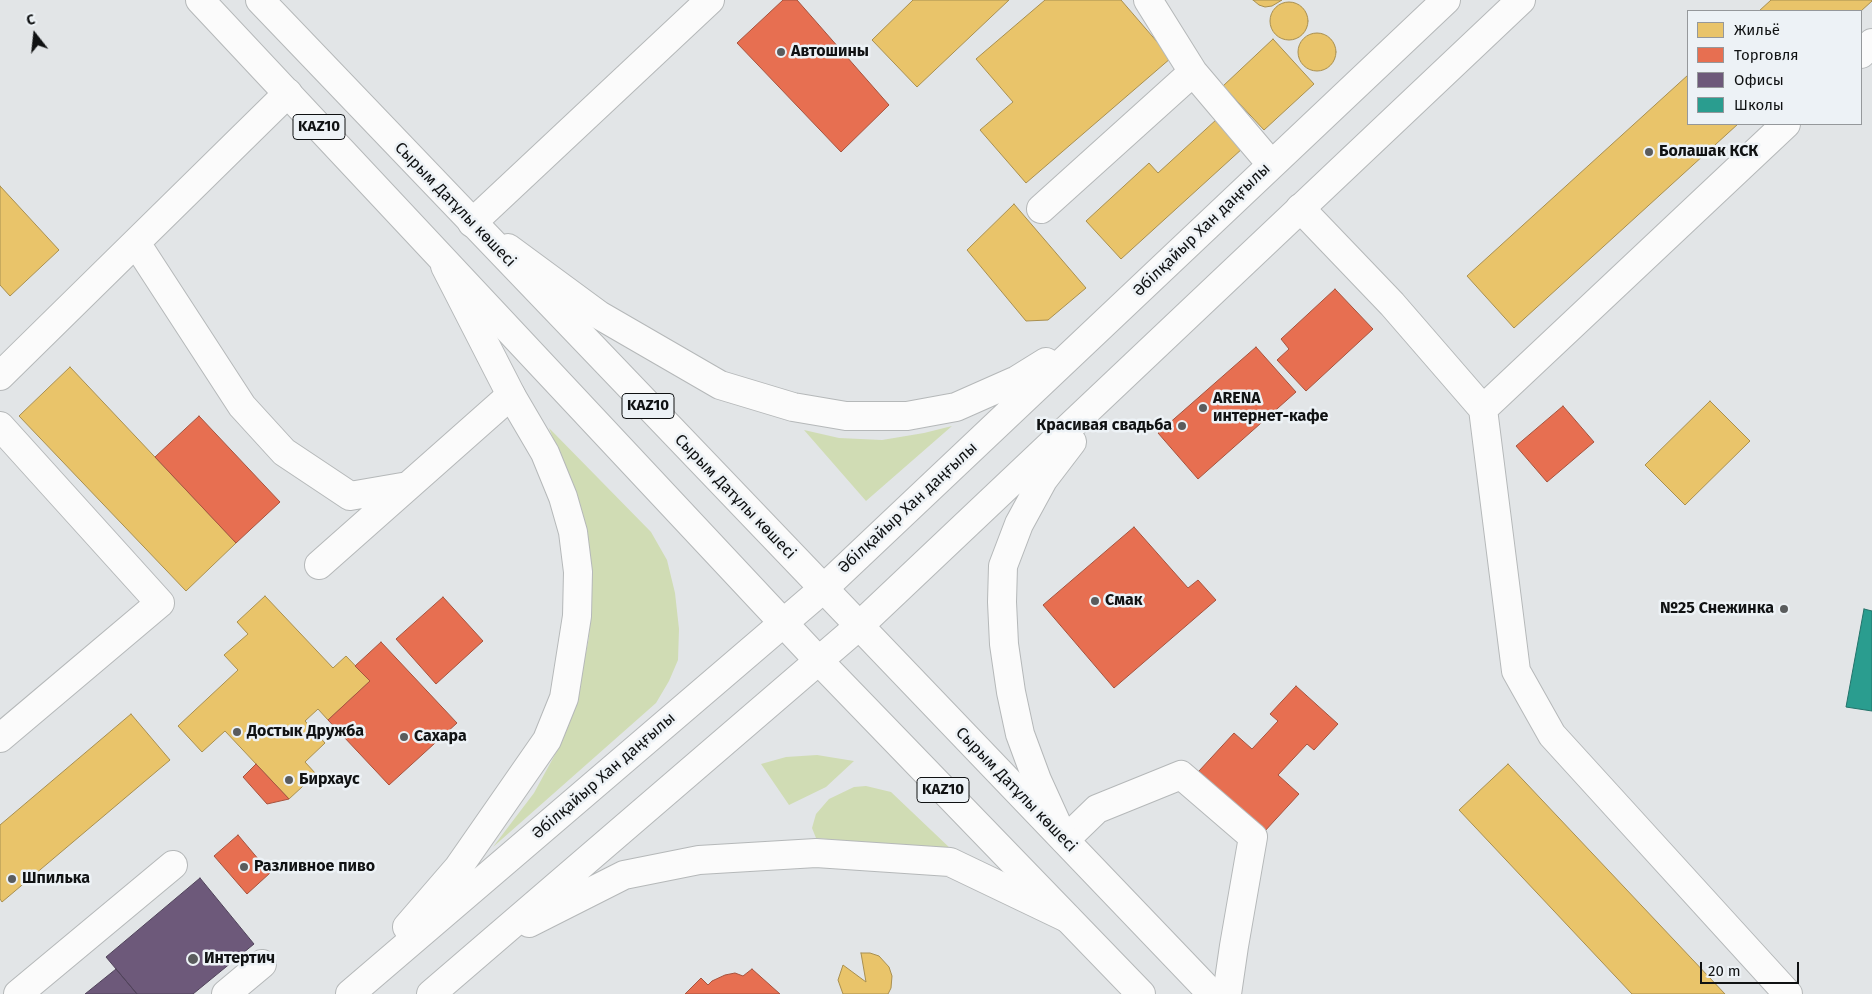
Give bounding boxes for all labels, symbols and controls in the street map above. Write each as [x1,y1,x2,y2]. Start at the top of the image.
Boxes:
north arrow [10,10,60,60]
legend [1687,10,1862,125]
text: С [25,11,37,29]
text: Жильё [1734,21,1780,39]
place label: Автошины [791,42,869,62]
marker: Автошины [775,46,787,58]
text: Торговля [1734,46,1799,64]
text: Офисы [1734,71,1784,89]
text: Школы [1734,96,1784,114]
road number: KAZ10 [293,114,345,140]
street label: Сырым Датұлы көшесі [390,139,520,271]
place label: Болашак КСК [1659,142,1758,162]
marker: Болашак КСК [1643,146,1655,158]
street label: Әбілқайыр Хан даңғылы [1129,159,1275,301]
place label: ARENA интернет-кафе [1213,389,1328,427]
road number: KAZ10 [622,394,674,418]
marker: ARENA интернет-кафе [1197,402,1209,414]
place label: Красивая свадьба [1036,416,1172,436]
marker: Красивая свадьба [1176,420,1188,432]
street label: Сырым Датұлы көшесі [670,431,800,563]
street label: Әбілқайыр Хан даңғылы [834,438,982,578]
place label: Смак [1105,591,1142,611]
marker: Смак [1089,595,1101,607]
place label: №25 Снежинка [1660,599,1774,619]
marker: №25 Снежинка [1778,603,1790,615]
street label: Әбілқайыр Хан даңғылы [528,709,680,843]
place label: Достык Дружба [247,722,364,742]
street label: Сырым Датұлы көшесі [951,724,1081,856]
marker: Достык Дружба [231,726,243,738]
place label: Сахара [414,727,467,747]
marker: Сахара [398,731,410,743]
place label: Бирхаус [299,770,360,790]
marker: Бирхаус [283,774,295,786]
road number: KAZ10 [917,778,969,802]
place label: Разливное пиво [254,857,375,877]
marker: Разливное пиво [238,861,250,873]
place label: Шпилька [22,869,90,889]
marker: Шпилька [6,873,18,885]
place label: Интертич [204,949,275,969]
marker: Интертич [186,952,200,966]
scale bar [1702,952,1801,984]
text: 20 m [1708,962,1741,980]

